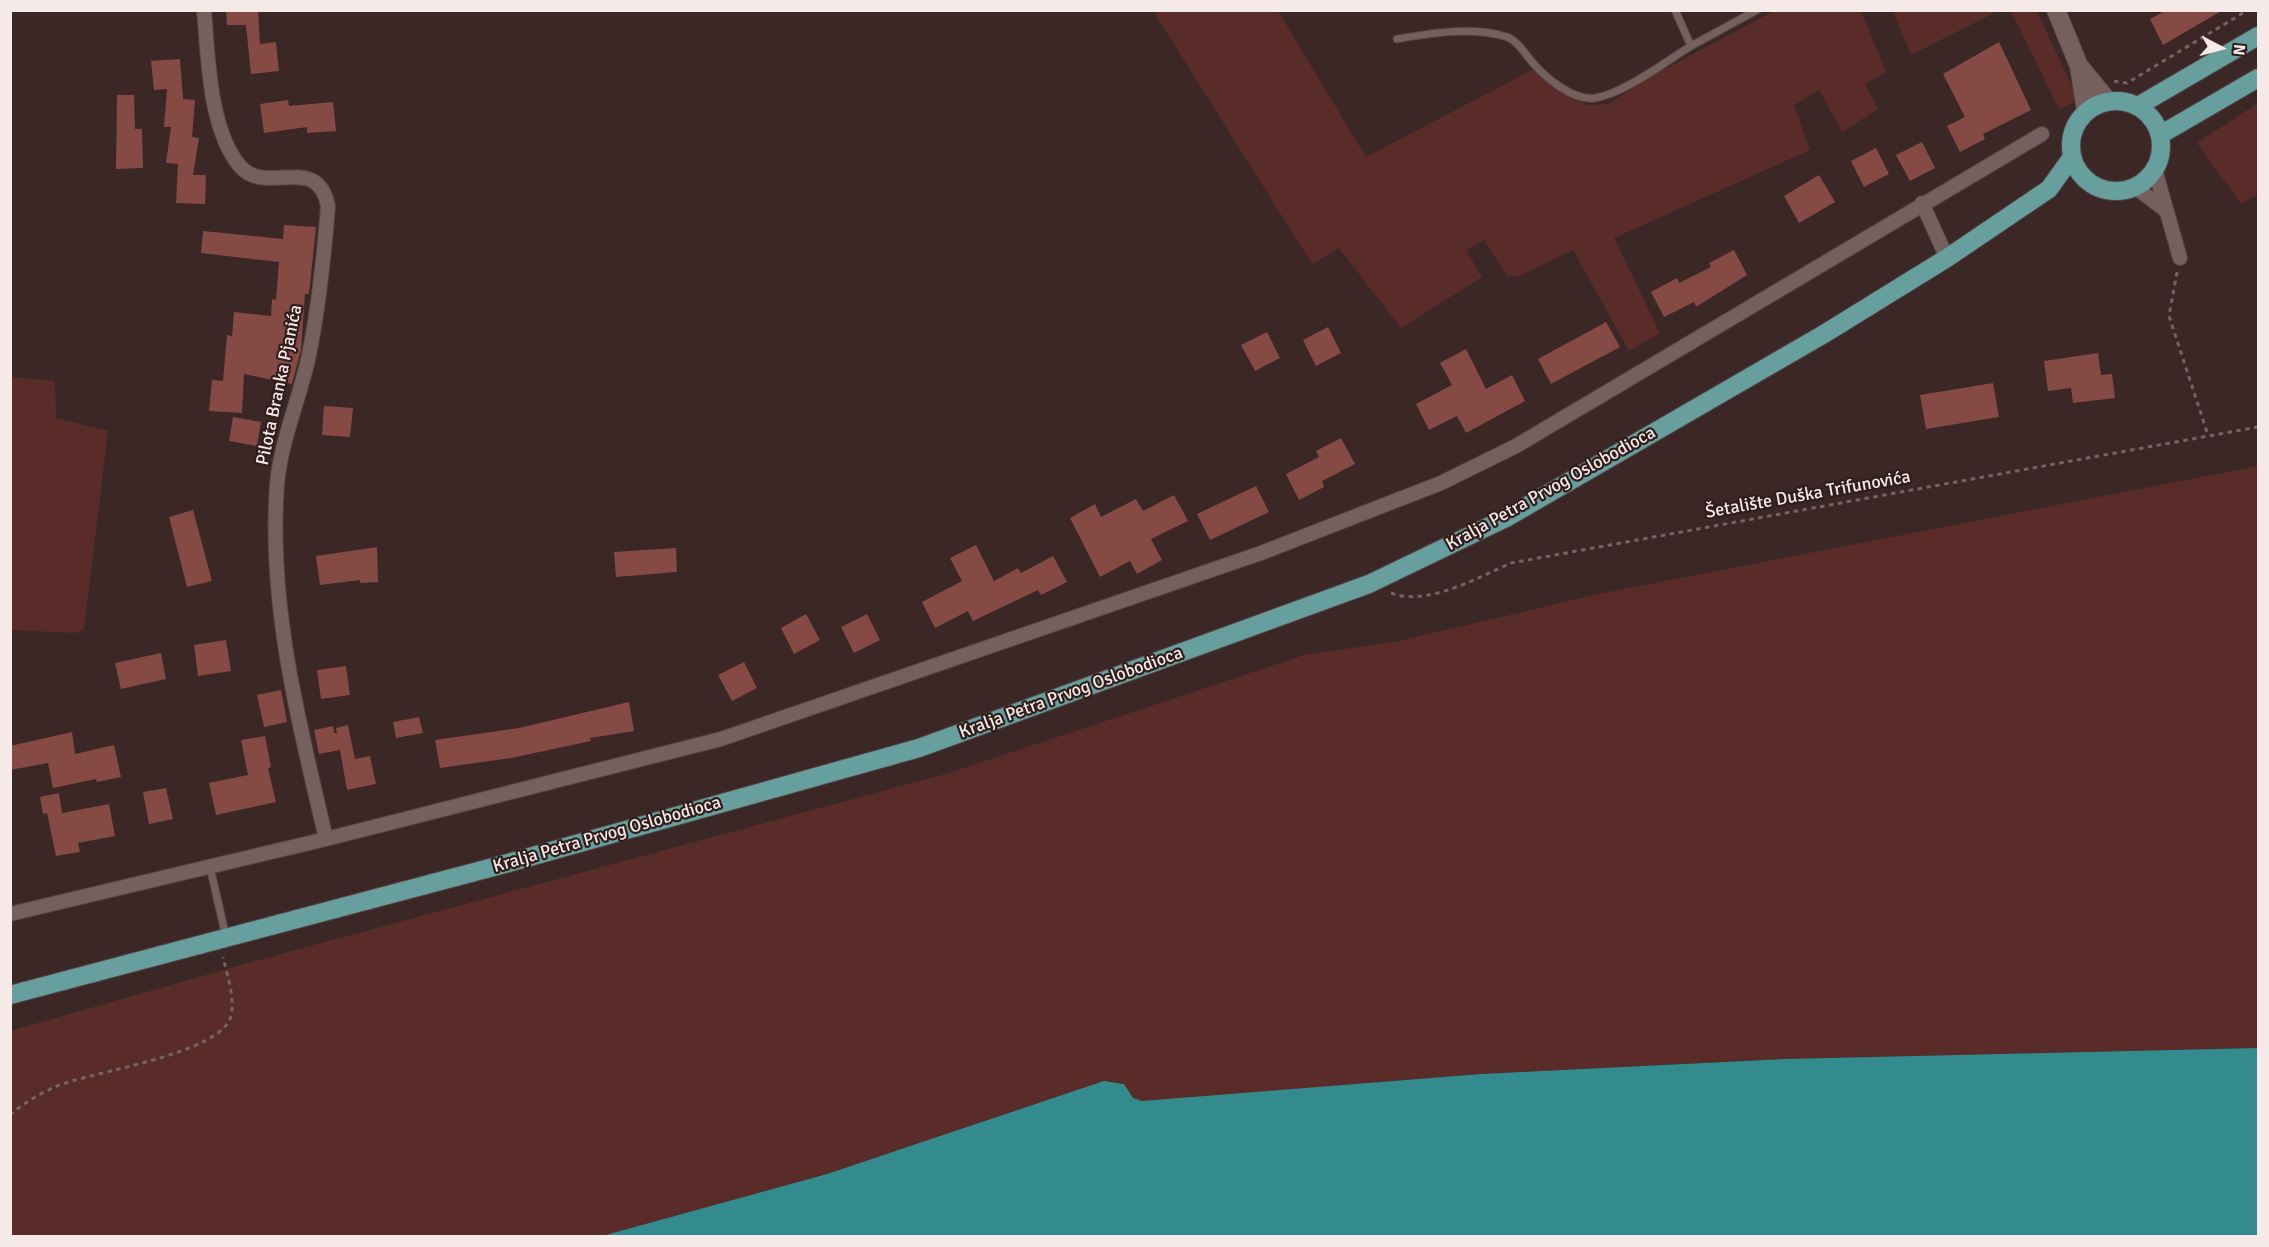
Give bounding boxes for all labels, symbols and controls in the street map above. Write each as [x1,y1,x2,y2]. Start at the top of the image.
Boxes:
north arrow [2191,18,2251,78]
text: N [2228,43,2249,56]
street label: Pilota Branka Pjanića [252,303,308,467]
street label: Kralja Petra Prvog Oslobodioca [1442,422,1660,556]
street label: Šetalište Duška Trifunovića [1704,466,1912,524]
street label: Kralja Petra Prvog Oslobodioca [956,642,1186,744]
street label: Kralja Petra Prvog Oslobodioca [490,792,724,878]

